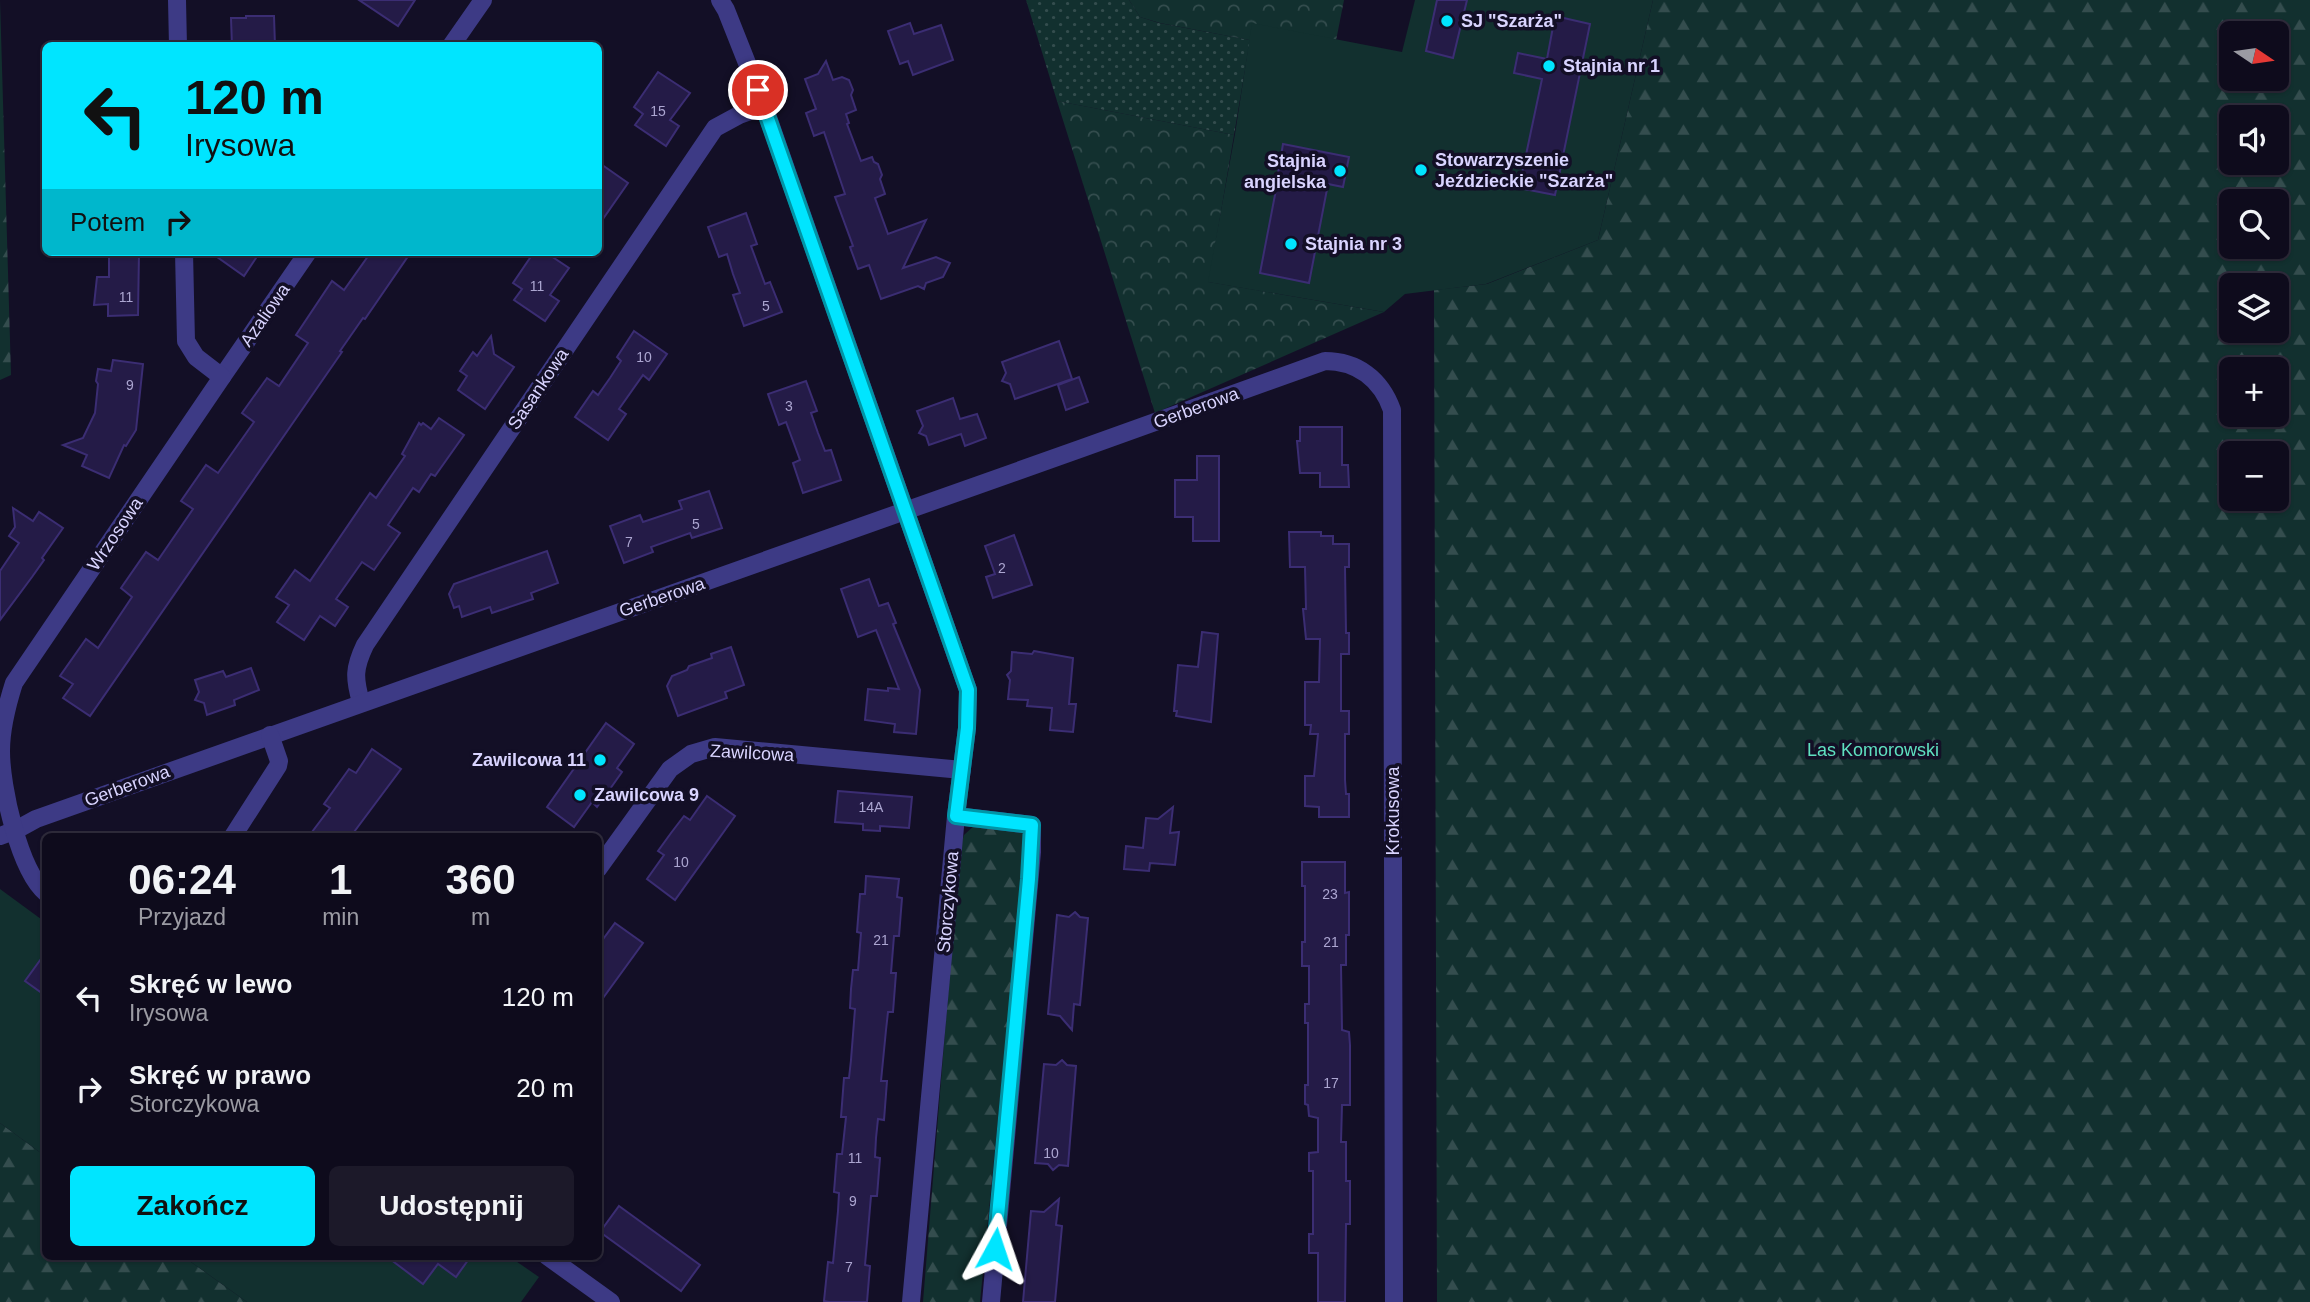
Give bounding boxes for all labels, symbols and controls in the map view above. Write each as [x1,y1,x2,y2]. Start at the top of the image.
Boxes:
place label: SJ "Szarża" [1461,11,1562,31]
marker: SJ "Szarża" [1439,13,1455,29]
north arrow [2219,21,2289,91]
map controls [2219,21,2289,511]
place label: Stajnia nr 1 [1563,56,1660,76]
marker: Stajnia nr 1 [1541,58,1557,74]
pin [728,60,788,120]
icon: left [70,70,161,161]
text: 120 m [185,70,324,124]
icon: arrive [739,71,777,109]
house number: 15 [650,103,666,119]
button: sound [2219,105,2289,175]
text: Irysowa [185,127,295,163]
place label: Stowarzyszenie Jeździeckie "Szarża" [1435,150,1613,191]
place label: Stajnia angielska [1244,151,1327,192]
marker: Stowarzyszenie Jeździeckie "Szarża" [1413,162,1429,178]
marker: Stajnia angielska [1332,163,1348,179]
button: search [2219,189,2289,259]
icon: right [159,203,197,241]
text: Potem [70,207,145,237]
place label: Stajnia nr 3 [1305,234,1402,254]
marker: Stajnia nr 3 [1283,236,1299,252]
button: layers [2219,273,2289,343]
house number: 11 [530,278,544,294]
street label: Azaliowa [236,279,294,350]
house number: 11 [119,289,133,305]
house number: 5 [762,298,770,314]
street label: Sasankowa [504,344,573,433]
house number: 10 [636,349,652,365]
button: + [2219,357,2289,427]
house number: 9 [126,377,134,393]
street label: Gerberowa [1151,383,1242,433]
house number: 3 [785,398,793,414]
button: − [2219,441,2289,511]
street label: Wrzosowa [83,493,147,574]
house number: 5 [692,516,700,532]
house number: 7 [625,534,633,550]
house number: 2 [998,560,1006,576]
street label: Gerberowa [617,573,708,621]
park label: Las Komorowski [1807,740,1939,760]
street label: Zawilcowa [710,741,795,765]
place label: Zawilcowa 11 [472,750,586,770]
marker: Zawilcowa 11 [592,752,608,768]
street label: Gerberowa [82,761,173,811]
street label: Krokusowa [1383,765,1403,856]
place label: Zawilcowa 9 [594,785,699,805]
marker: Zawilcowa 9 [572,787,588,803]
house number: 14A [859,799,884,815]
street label: Storczykowa [934,849,962,954]
house number: 10 [673,854,689,870]
text: 06:24 [128,856,236,903]
text: 1 [329,856,352,903]
text: 360 [446,856,516,903]
house number: 23 [1322,886,1338,902]
text: Przyjazd [138,904,226,930]
text: min [322,904,359,930]
text: m [471,904,490,930]
house number: 21 [873,932,889,948]
house number: 21 [1323,934,1339,950]
text: Skręć w lewo [129,969,292,999]
icon: left [70,979,108,1017]
text: 120 m [502,982,574,1012]
text: Irysowa [129,1000,208,1026]
text: Skręć w prawo [129,1060,311,1090]
icon: right [70,1070,108,1108]
text: 20 m [516,1073,574,1103]
house number: 17 [1323,1075,1339,1091]
text: Storczykowa [129,1091,259,1117]
house number: 10 [1043,1145,1059,1161]
house number: 11 [848,1150,862,1166]
button: Zakończ [70,1166,315,1246]
button: Udostępnij [329,1166,574,1246]
house number: 9 [849,1193,857,1209]
position arrow [958,1212,1032,1286]
house number: 7 [845,1259,853,1275]

